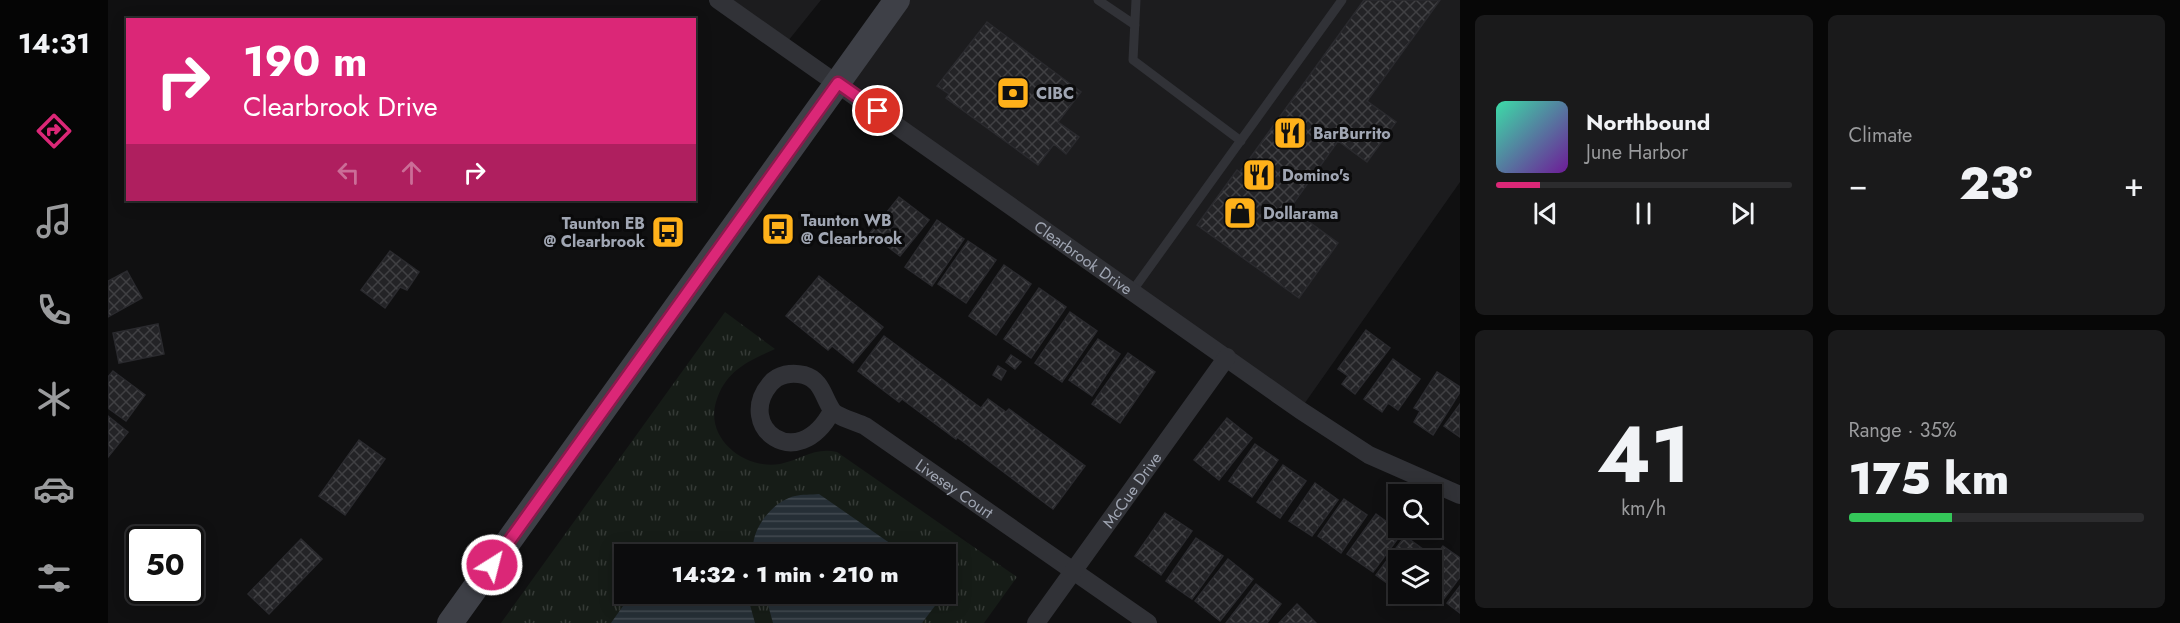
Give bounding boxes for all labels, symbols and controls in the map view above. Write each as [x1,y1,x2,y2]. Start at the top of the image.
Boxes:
text: 14:31 [18,24,90,63]
text: 190 m [243,31,367,92]
icon: right [144,42,222,120]
bank icon: CIBC [995,75,1031,111]
place label: CIBC [1036,82,1074,105]
pin [852,85,903,136]
text: Clearbrook Drive [243,87,438,126]
icon: arrive [861,94,894,127]
text: Northbound [1586,106,1710,138]
icon: directions [33,110,75,152]
restaurant icon: BarBurrito [1272,115,1308,151]
text: Climate [1849,121,1912,150]
place label: BarBurrito [1313,122,1391,145]
text: June Harbor [1586,138,1688,167]
text: 23° [1959,151,2032,216]
icon: left [332,156,365,189]
icon: ahead [395,156,428,189]
icon: right [458,156,491,189]
restaurant icon: Domino's [1241,157,1277,193]
text: − [1849,161,1868,208]
text: + [2124,161,2144,208]
place label: Domino's [1282,164,1349,187]
shop icon: Dollarama [1222,195,1258,231]
icon: previous [1529,197,1562,230]
icon: pause [1627,197,1660,230]
icon: next [1726,197,1759,230]
icon: music [33,200,75,242]
place label: Dollarama [1263,202,1338,225]
place label: Taunton WB @ Clearbrook [801,209,903,250]
bus stop icon: Taunton WB @ Clearbrook [760,211,796,247]
place label: Taunton EB @ Clearbrook [544,212,646,253]
bus stop icon: Taunton EB @ Clearbrook [650,214,686,250]
street label: Clearbrook Drive [1029,215,1137,300]
icon: phone [33,289,75,331]
icon: climate [33,378,75,420]
text: 41 [1597,399,1691,511]
text: Range · 35% [1849,416,1957,445]
text: 175 km [1849,446,2009,511]
street label: McCue Drive [1097,447,1167,533]
street label: Livesey Court [911,454,998,524]
icon: car [33,468,75,510]
map controls [1388,484,1442,604]
button: search [1388,484,1442,538]
text: km/h [1621,494,1666,523]
speed limit sign: 50 [126,526,204,604]
position arrow [460,533,524,597]
button: layers [1388,550,1442,604]
icon: filters [33,557,75,599]
text: 14:32 · 1 min · 210 m [671,558,899,590]

